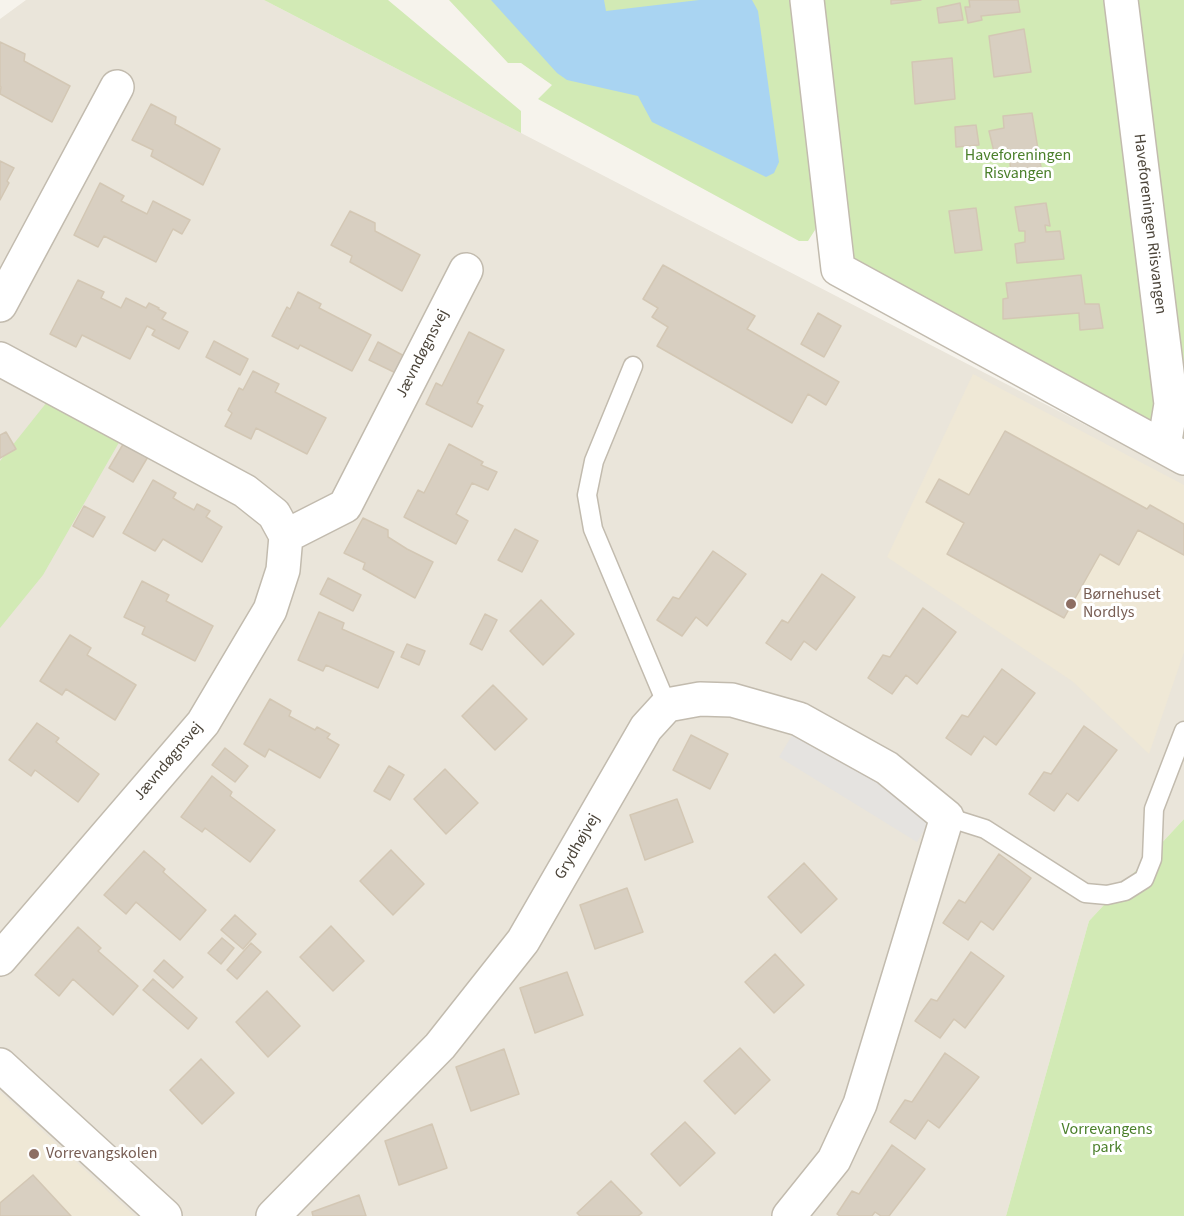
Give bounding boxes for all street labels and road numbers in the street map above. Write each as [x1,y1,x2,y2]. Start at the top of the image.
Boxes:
street label: Haveforeningen Riisvangen [1128,133,1170,315]
street label: Jævndøgnsvej [392,307,454,401]
street label: Jævndøgnsvej [131,719,207,805]
street label: Grydhøjvej [551,811,605,883]

